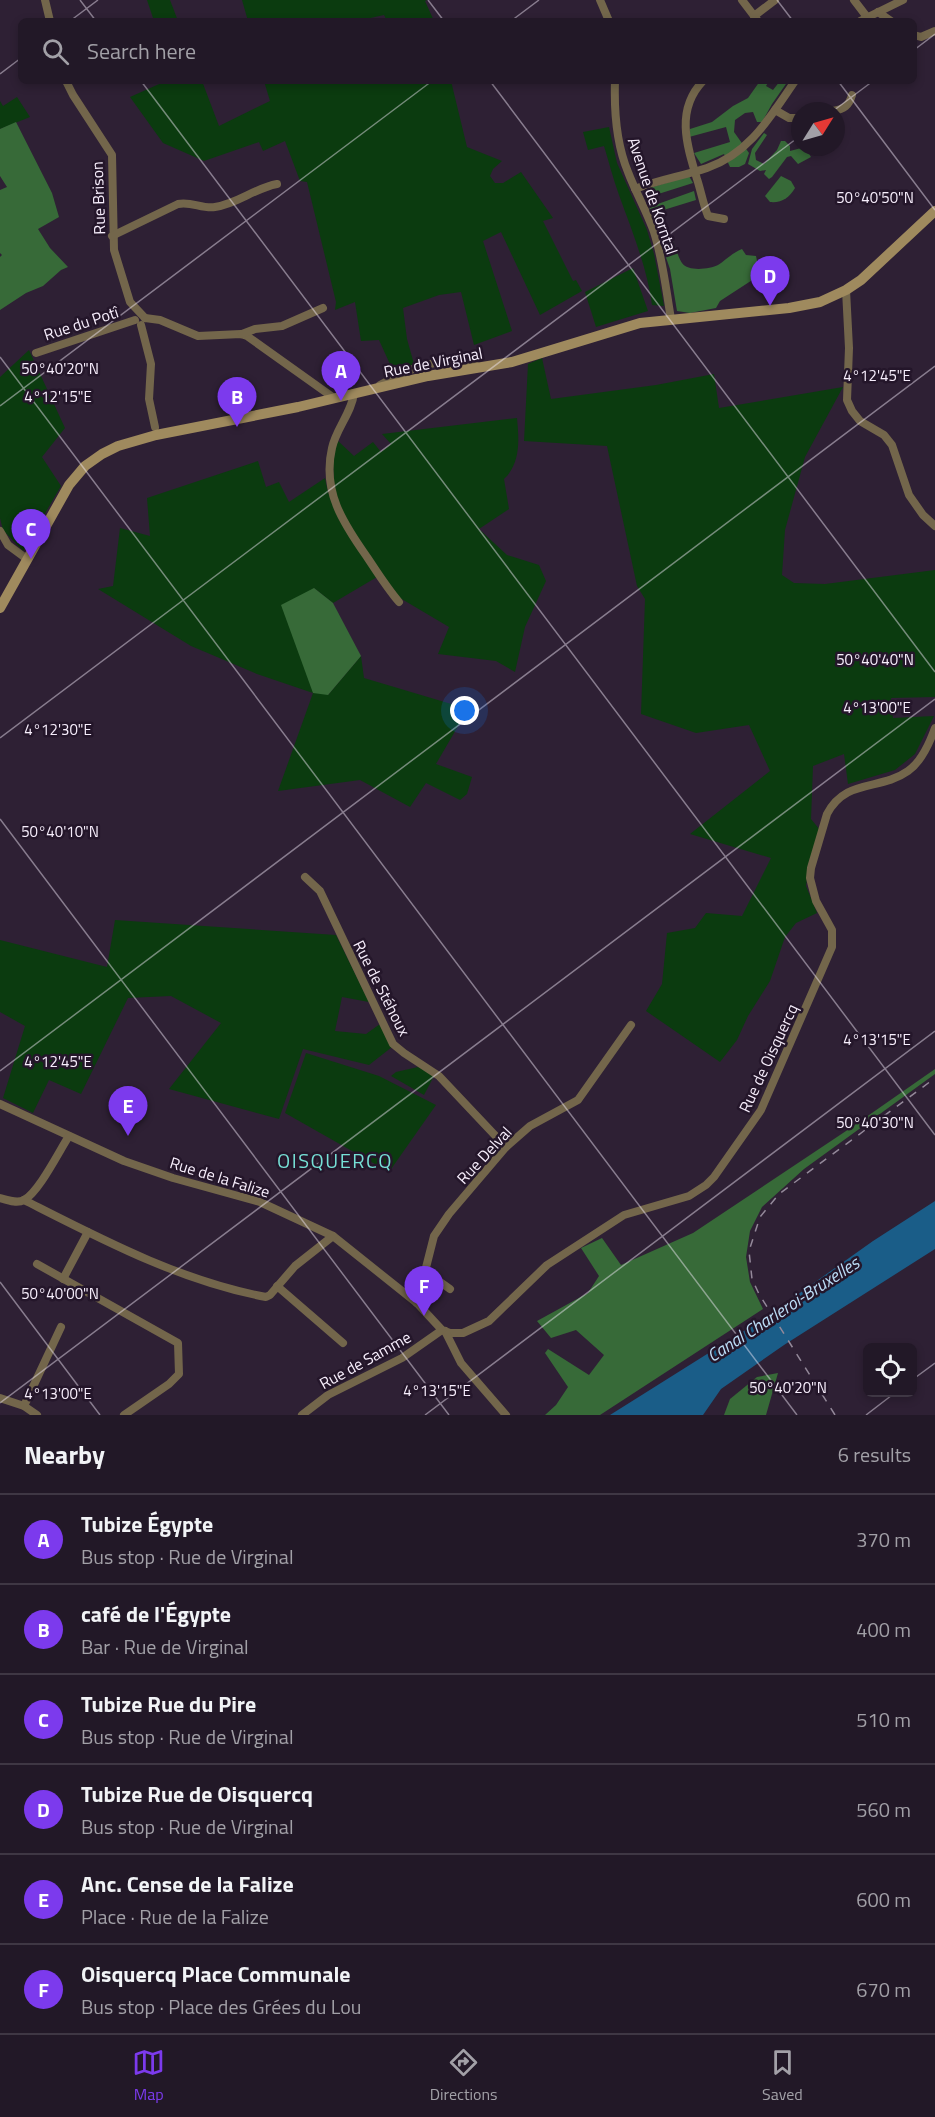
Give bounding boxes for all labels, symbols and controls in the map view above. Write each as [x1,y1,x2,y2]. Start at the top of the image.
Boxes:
search box [18,18,917,84]
text: Search here [87,34,196,68]
icon: search [39,35,72,68]
north arrow [791,102,845,156]
street label: Avenue de Korntal [622,134,684,258]
street label: Rue Brison [85,161,111,235]
text: 50°40'50"N [836,186,914,209]
pin: D [750,256,790,306]
street label: Rue du Potî [41,299,123,346]
street label: Rue de Virginal [382,341,484,383]
pin: A [322,352,360,401]
text: 50°40'20"N [21,357,99,380]
text: 4°12'45"E [843,364,911,387]
pin: B [218,378,256,427]
text: 4°12'15"E [24,385,92,408]
pin: C [12,510,51,559]
text: 50°40'40"N [836,648,914,671]
your location [450,696,479,725]
text: 4°13'00"E [843,696,911,719]
text: 4°12'30"E [24,718,92,741]
text: 50°40'10"N [21,820,99,843]
street label: Rue de Stéhoux [347,936,417,1040]
street label: Rue de Oisquercq [732,1000,804,1116]
text: 4°13'15"E [843,1028,911,1051]
text: 4°12'45"E [24,1050,92,1073]
pin: E [108,1086,148,1136]
text: 50°40'30"N [836,1111,914,1134]
street label: Rue Delval [451,1121,517,1189]
district label: OISQUERCQ [277,1145,393,1176]
street label: Rue de la Falize [167,1150,273,1204]
water label: Canal Charleroi-Bruxelles [701,1249,866,1369]
pin: F [404,1266,444,1316]
text: 50°40'00"N [21,1282,99,1305]
street label: Rue de Samme [315,1325,415,1395]
map controls [863,1343,917,1397]
button: locate [863,1343,917,1397]
text: 50°40'20"N [749,1376,827,1399]
text: 4°13'15"E [403,1379,471,1402]
text: 4°13'00"E [24,1382,92,1405]
text: Nearby [24,1435,105,1474]
text: 6 results [838,1439,911,1470]
text: Tubize Égypte [81,1507,213,1541]
text: A [37,1524,50,1555]
text: 370 m [856,1524,911,1555]
text: Bus stop · Rue de Virginal [81,1541,294,1572]
text: café de l'Égypte [81,1597,231,1631]
text: B [37,1614,50,1645]
text: 400 m [856,1614,911,1645]
text: Bar · Rue de Virginal [81,1631,249,1662]
text: Tubize Rue du Pire [81,1687,256,1721]
text: C [38,1704,49,1735]
text: 510 m [856,1704,911,1735]
text: Bus stop · Rue de Virginal [81,1721,294,1752]
text: Tubize Rue de Oisquercq [81,1777,313,1811]
text: D [37,1794,50,1825]
text: 560 m [856,1794,911,1825]
text: Bus stop · Rue de Virginal [81,1811,294,1842]
text: Anc. Cense de la Falize [81,1867,294,1901]
text: E [38,1884,49,1915]
text: 600 m [856,1884,911,1915]
text: Place · Rue de la Falize [81,1901,269,1932]
text: Oisquercq Place Communale [81,1957,351,1991]
text: F [38,1974,49,2005]
text: 670 m [856,1974,911,2005]
text: Bus stop · Place des Grées du Lou [81,1991,361,2022]
tab: Map [132,2046,165,2106]
tab: Directions [430,2046,498,2106]
tab: Saved [762,2046,803,2106]

